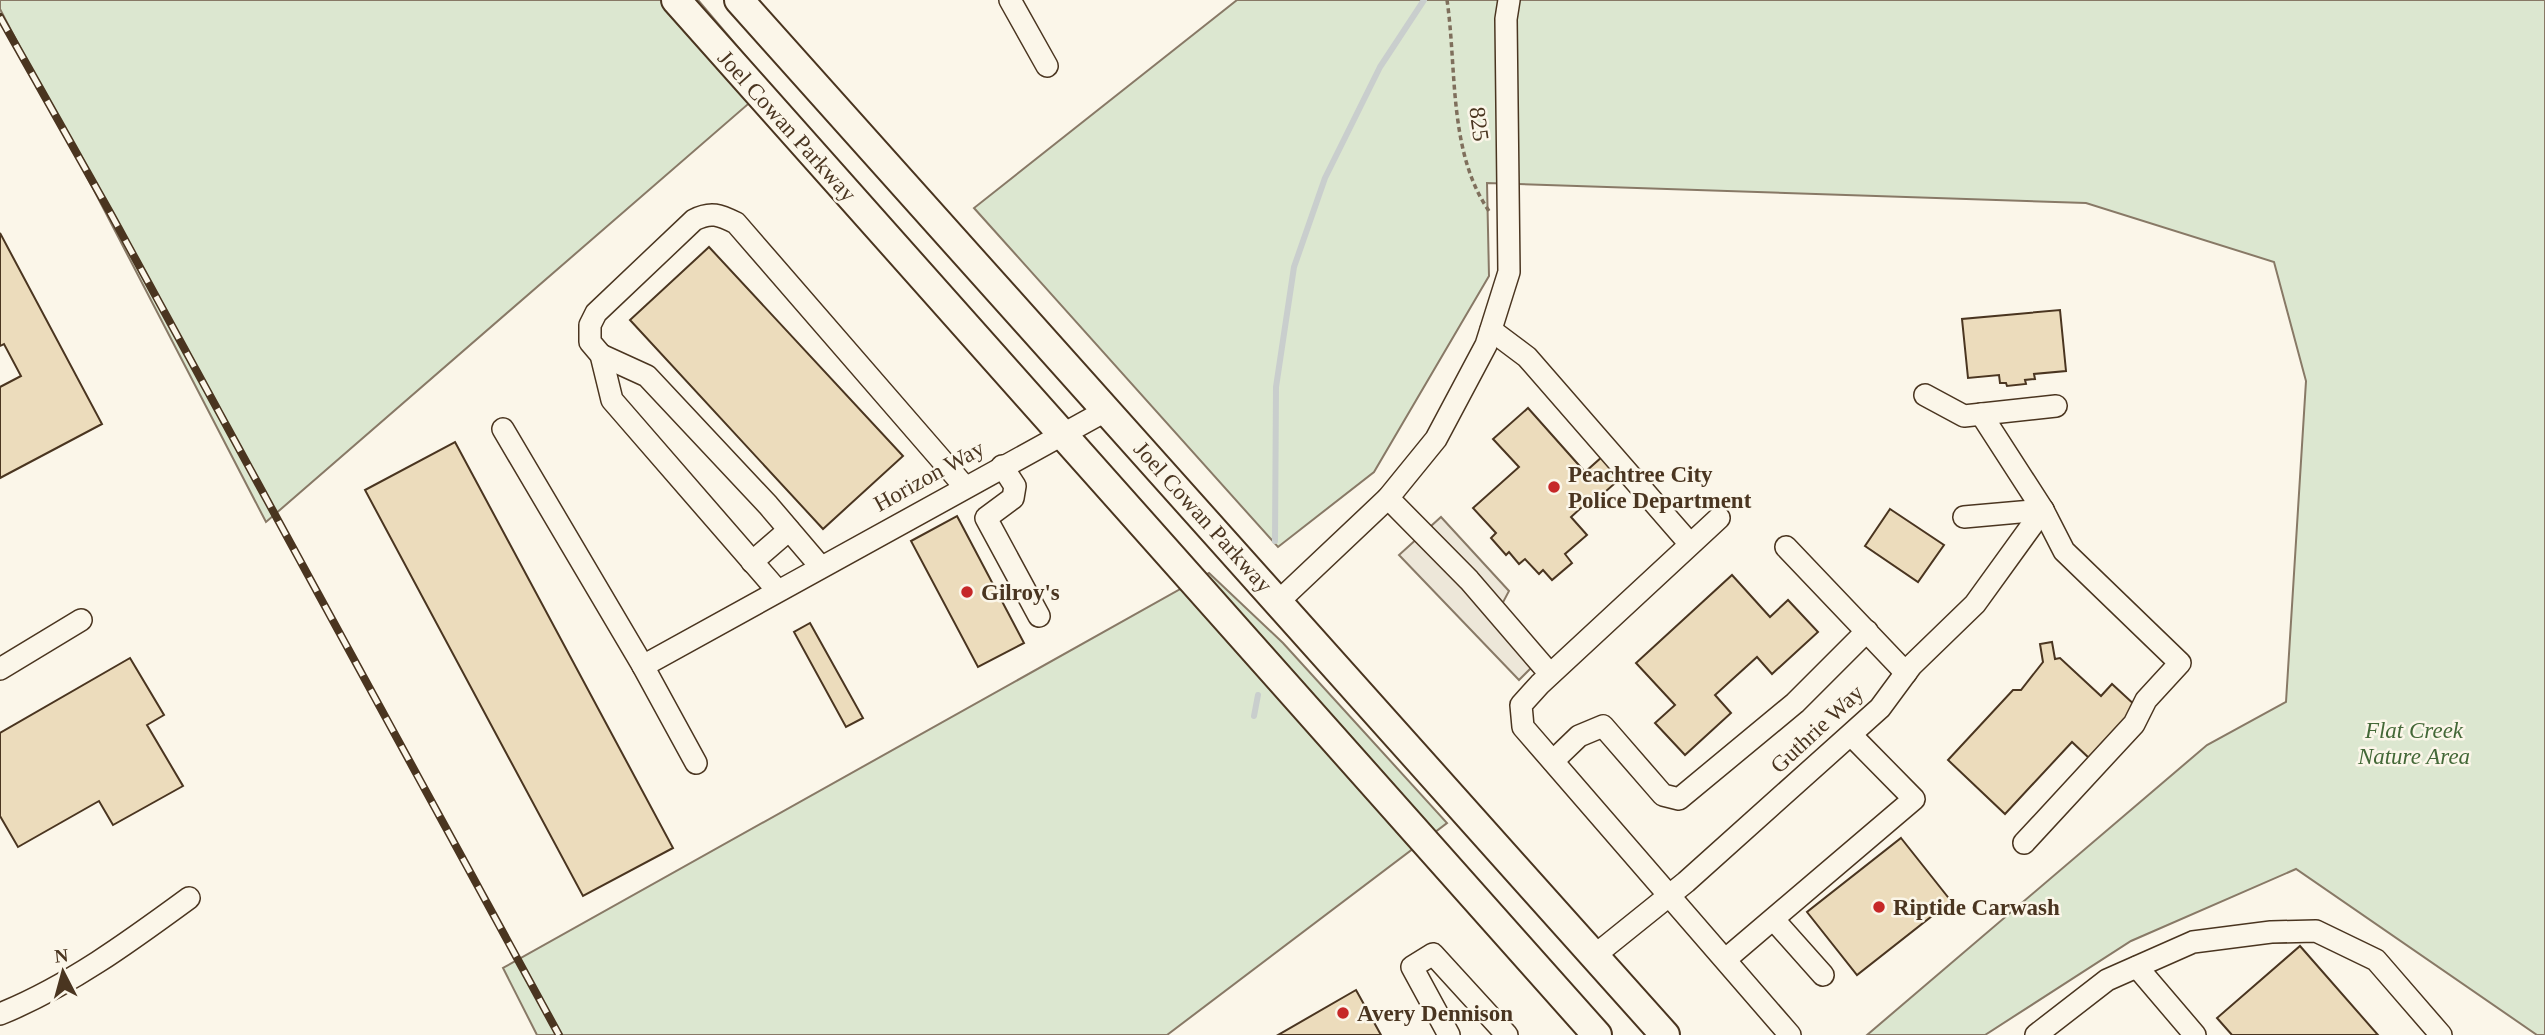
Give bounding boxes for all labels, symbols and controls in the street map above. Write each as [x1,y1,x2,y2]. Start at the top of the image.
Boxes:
street label: Joel Cowan Parkway [713,45,862,207]
street label: 825 [1464,105,1494,143]
street label: Horizon Way [869,435,989,517]
street label: Joel Cowan Parkway [1129,436,1278,598]
place label: Peachtree City Police Department [1568,462,1752,513]
marker: Peachtree City Police Department [1546,479,1562,495]
place label: Gilroy's [981,580,1060,605]
marker: Gilroy's [959,584,975,600]
street label: Guthrie Way [1766,680,1869,778]
park label: Flat Creek Nature Area [2357,718,2470,769]
place label: Riptide Carwash [1893,895,2060,920]
marker: Riptide Carwash [1871,899,1887,915]
north arrow [28,937,98,1007]
text: N [53,944,69,967]
place label: Avery Dennison [1357,1001,1513,1026]
marker: Avery Dennison [1335,1005,1351,1021]

